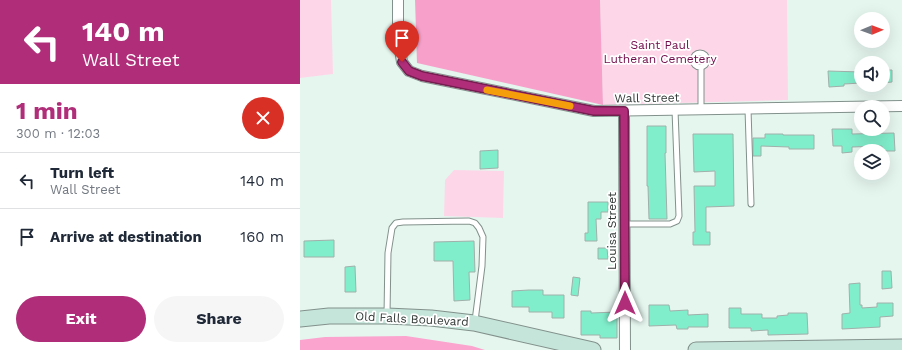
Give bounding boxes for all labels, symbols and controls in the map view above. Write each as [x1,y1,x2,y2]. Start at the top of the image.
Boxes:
north arrow [854,12,890,48]
map controls [854,12,890,180]
text: 140 m [82,15,165,48]
icon: left [16,16,68,68]
pin [385,21,419,62]
icon: arrive [391,27,413,49]
park label: Saint Paul Lutheran Cemetery [603,38,717,66]
text: Wall Street [82,49,179,70]
button: sound [854,56,890,92]
street label: Wall Street [614,90,680,106]
text: 1 min [16,97,78,125]
button: close [242,97,284,139]
button: search [854,100,890,136]
text: 300 m · 12:03 [16,126,100,141]
button: layers [854,144,890,180]
text: Turn left [50,164,114,182]
icon: left [16,170,38,192]
text: 140 m [240,172,284,190]
text: Wall Street [50,182,120,197]
street label: Louisa Street [605,192,619,270]
icon: arrive [16,226,38,248]
text: Arrive at destination [50,228,202,246]
text: 160 m [240,228,284,246]
position arrow [604,282,646,324]
button: Exit [16,296,146,342]
button: Share [154,296,284,342]
street label: Old Falls Boulevard [355,309,469,329]

